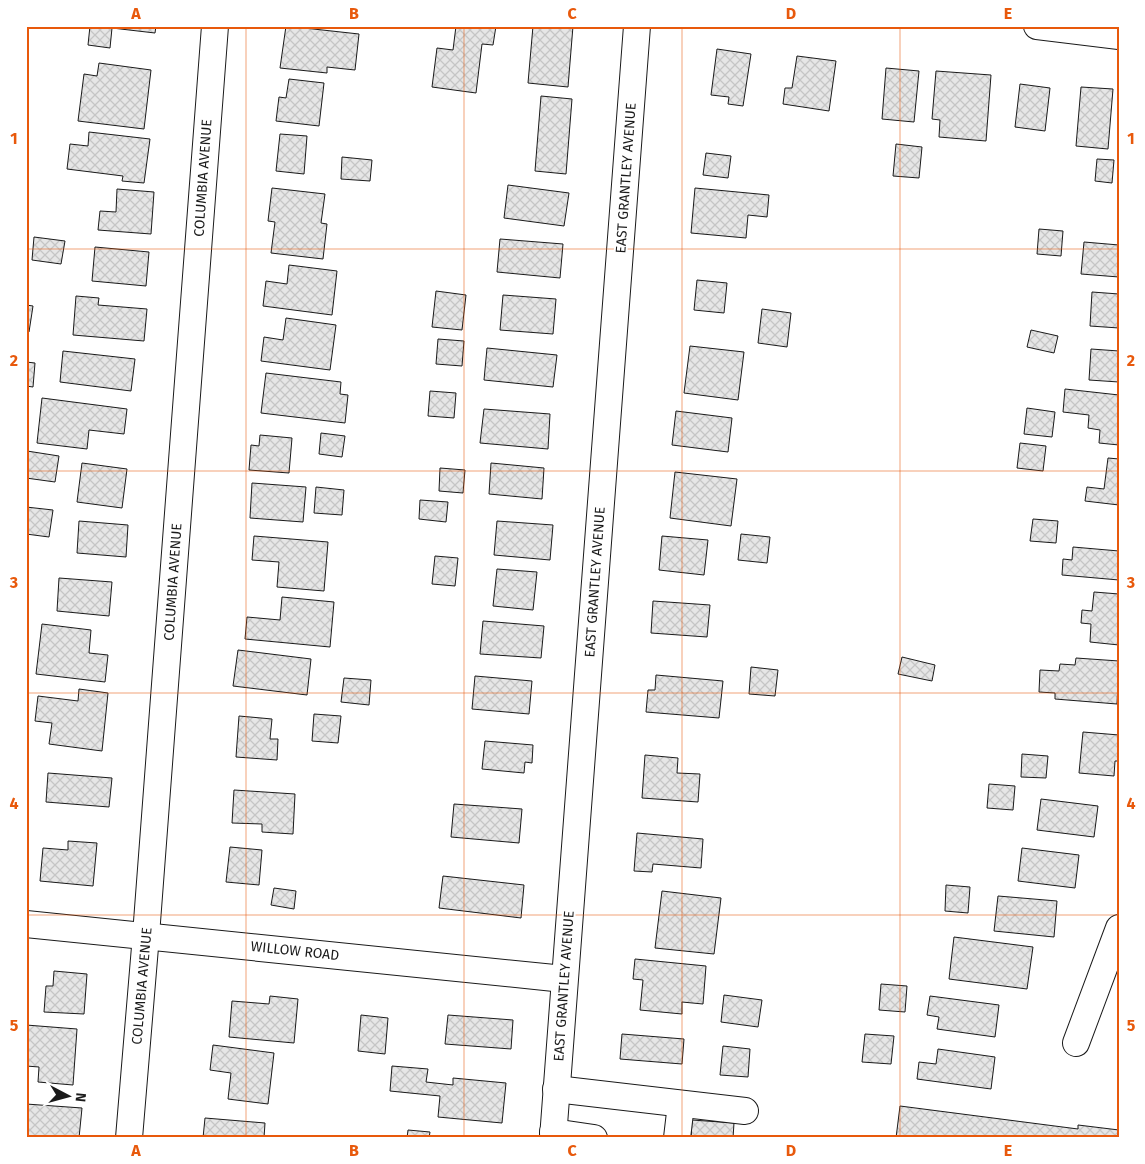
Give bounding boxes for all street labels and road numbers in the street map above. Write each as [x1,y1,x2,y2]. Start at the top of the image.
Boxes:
street label: EAST GRANTLEY AVENUE [612,102,640,254]
street label: COLUMBIA AVENUE [190,119,216,237]
street label: EAST GRANTLEY AVENUE [581,506,609,658]
street label: COLUMBIA AVENUE [160,523,186,641]
street label: EAST GRANTLEY AVENUE [550,910,578,1062]
street label: COLUMBIA AVENUE [128,927,156,1045]
street label: WILLOW ROAD [250,938,340,964]

